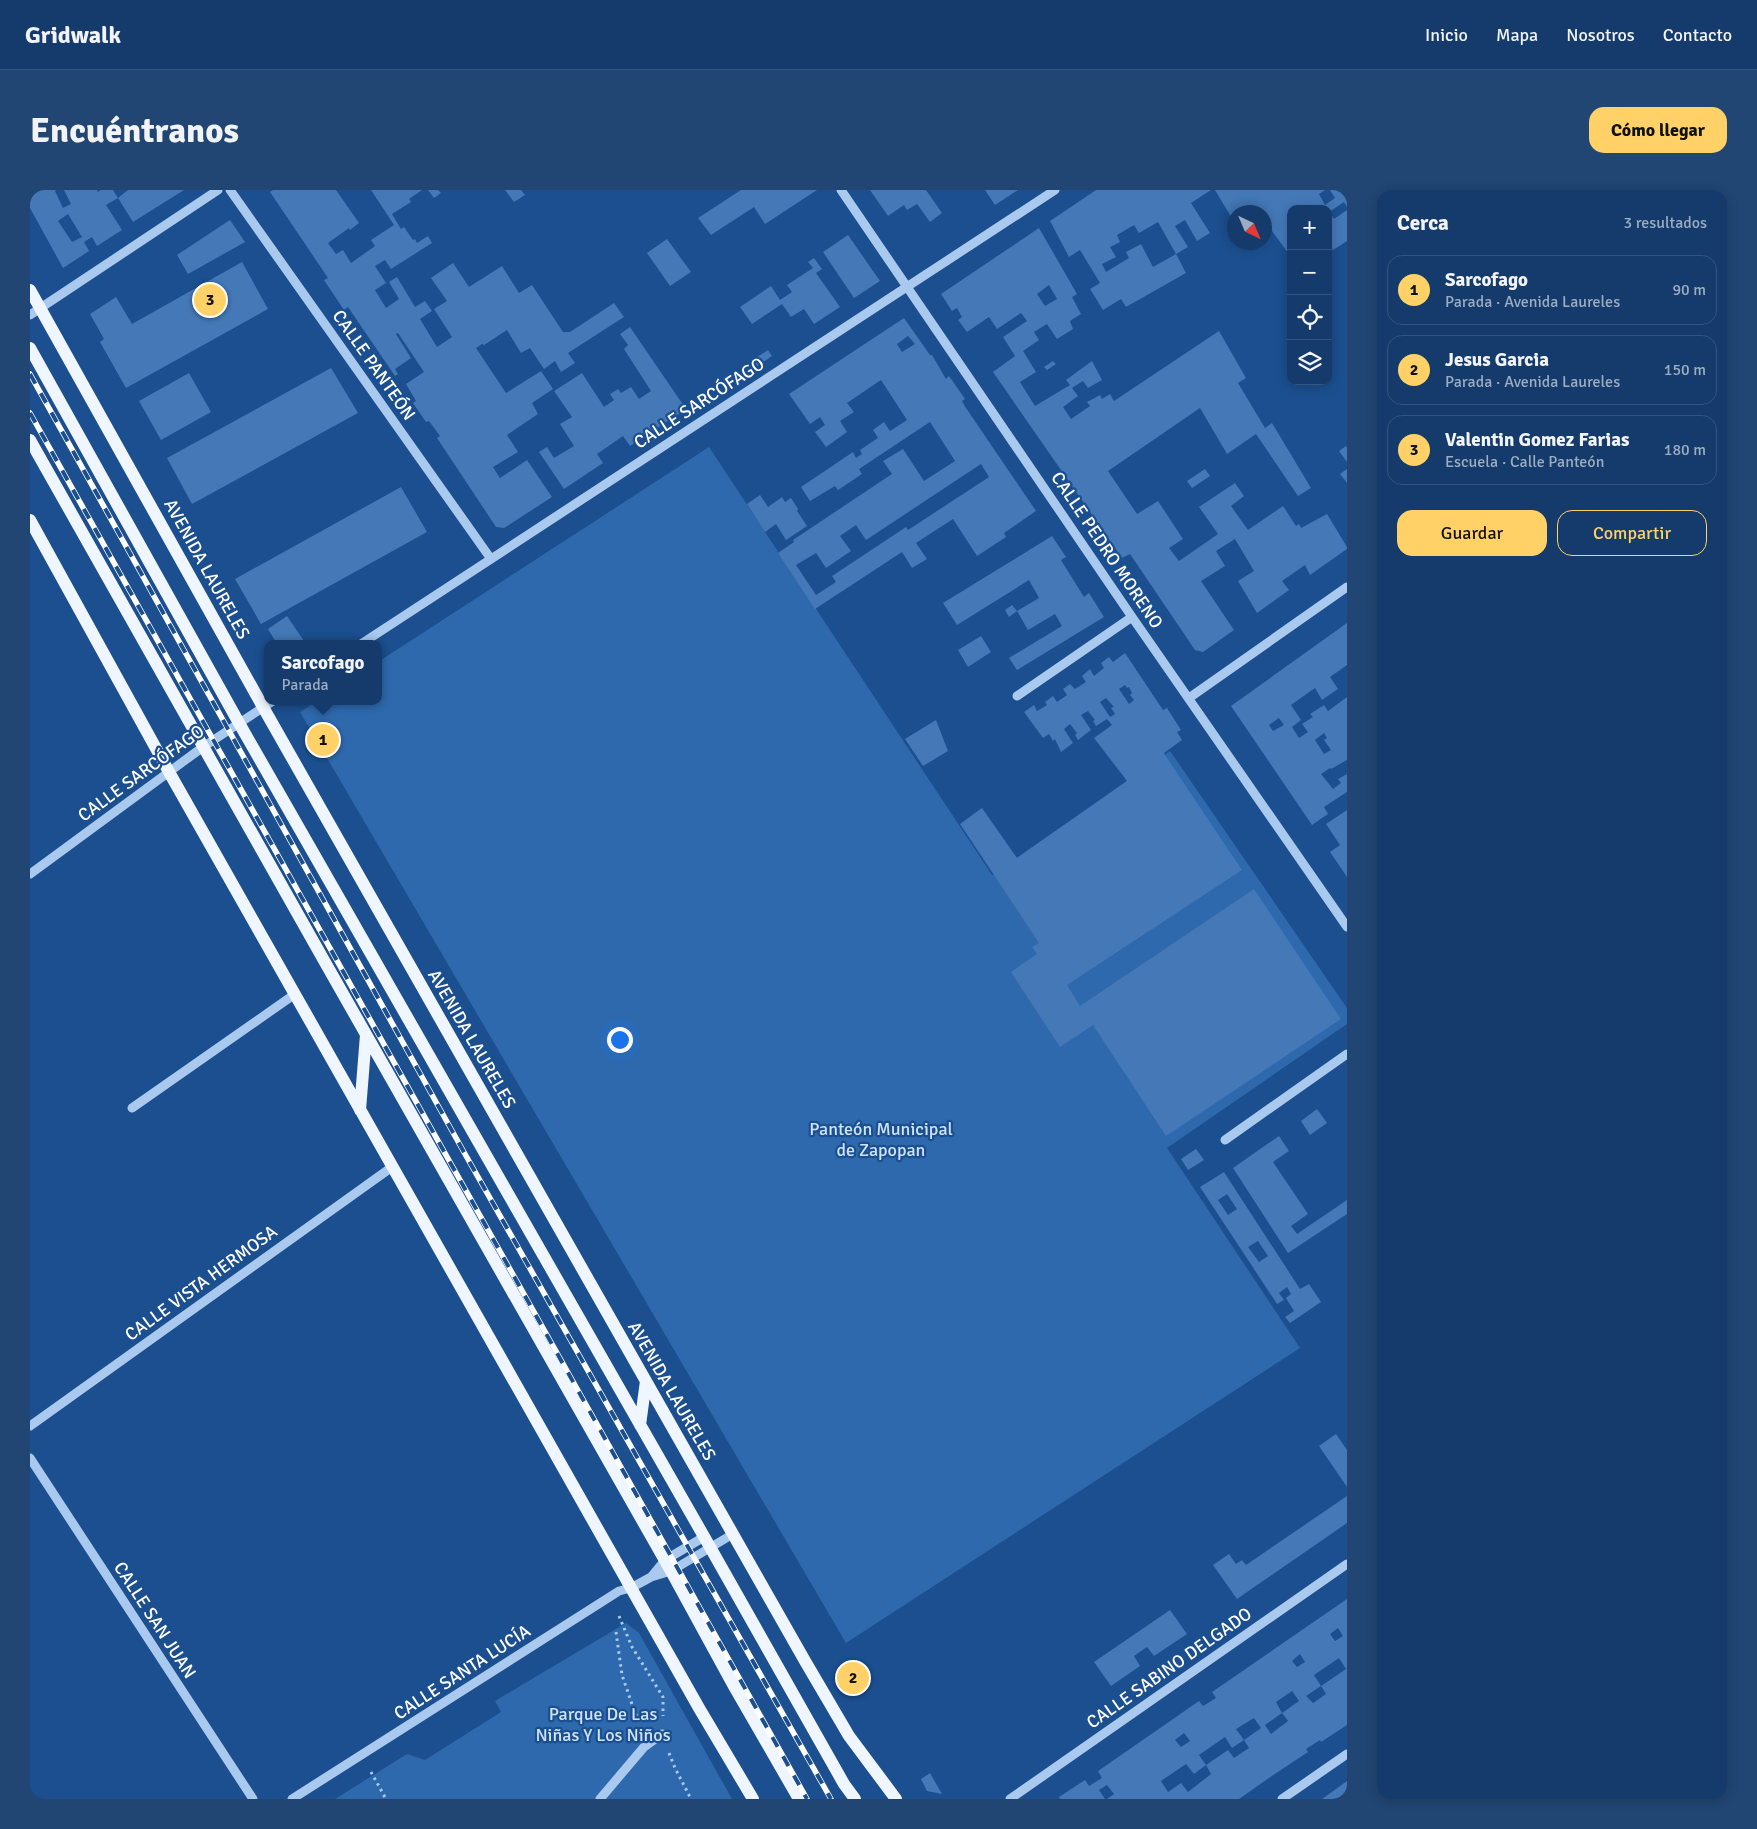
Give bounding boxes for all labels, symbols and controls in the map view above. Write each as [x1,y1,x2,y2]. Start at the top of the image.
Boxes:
text: Gridwalk [25,20,121,50]
text: Inicio [1425,24,1468,46]
text: Mapa [1496,24,1538,46]
text: Nosotros [1566,24,1635,46]
text: Contacto [1663,24,1732,46]
button: Cómo llegar [1589,107,1727,153]
text: Encuéntranos [30,109,239,152]
north arrow [1227,205,1272,250]
map controls [1287,205,1332,385]
button: + [1287,205,1332,250]
text: Cerca [1397,210,1449,236]
text: 3 resultados [1624,213,1707,233]
button: − [1287,250,1332,295]
text: Sarcofago [1445,268,1528,292]
text: 1 [1410,280,1418,300]
text: 90 m [1672,280,1706,300]
pin: 3 [194,281,226,319]
text: Parada · Avenida Laureles [1445,292,1620,312]
button: locate [1287,295,1332,340]
street label: CALLE PANTEÓN [328,306,420,424]
button: layers [1287,340,1332,385]
text: Jesus Garcia [1445,348,1549,372]
street label: CALLE SARCÓFAGO [630,353,768,453]
text: 2 [1410,360,1418,380]
text: 150 m [1664,360,1706,380]
text: Parada · Avenida Laureles [1445,372,1620,392]
text: Valentin Gomez Farias [1445,428,1629,452]
text: 3 [1410,440,1418,460]
text: 180 m [1664,440,1706,460]
text: Escuela · Calle Panteón [1445,452,1604,472]
street label: CALLE PEDRO MORENO [1046,467,1168,633]
street label: AVENIDA LAURELES [159,495,255,643]
button: Guardar [1397,510,1547,556]
button: Compartir [1557,510,1707,556]
popup [264,640,382,705]
text: Sarcofago [281,651,365,675]
text: Parada [281,675,329,695]
street label: CALLE SARCÓFAGO [73,720,209,826]
pin: 1 [307,721,339,759]
street label: AVENIDA LAURELES [423,966,521,1112]
your location [607,1027,633,1053]
park label: Panteón Municipal de Zapopan [809,1118,953,1161]
street label: CALLE VISTA HERMOSA [121,1220,281,1346]
street label: AVENIDA LAURELES [623,1318,721,1464]
street label: CALLE SAN JUAN [109,1558,201,1682]
street label: CALLE SABINO DELGADO [1082,1603,1256,1733]
street label: CALLE SANTA LUCÍA [390,1620,534,1724]
pin: 2 [837,1659,869,1697]
park label: Parque De Las Niñas Y Los Niños [535,1703,671,1746]

